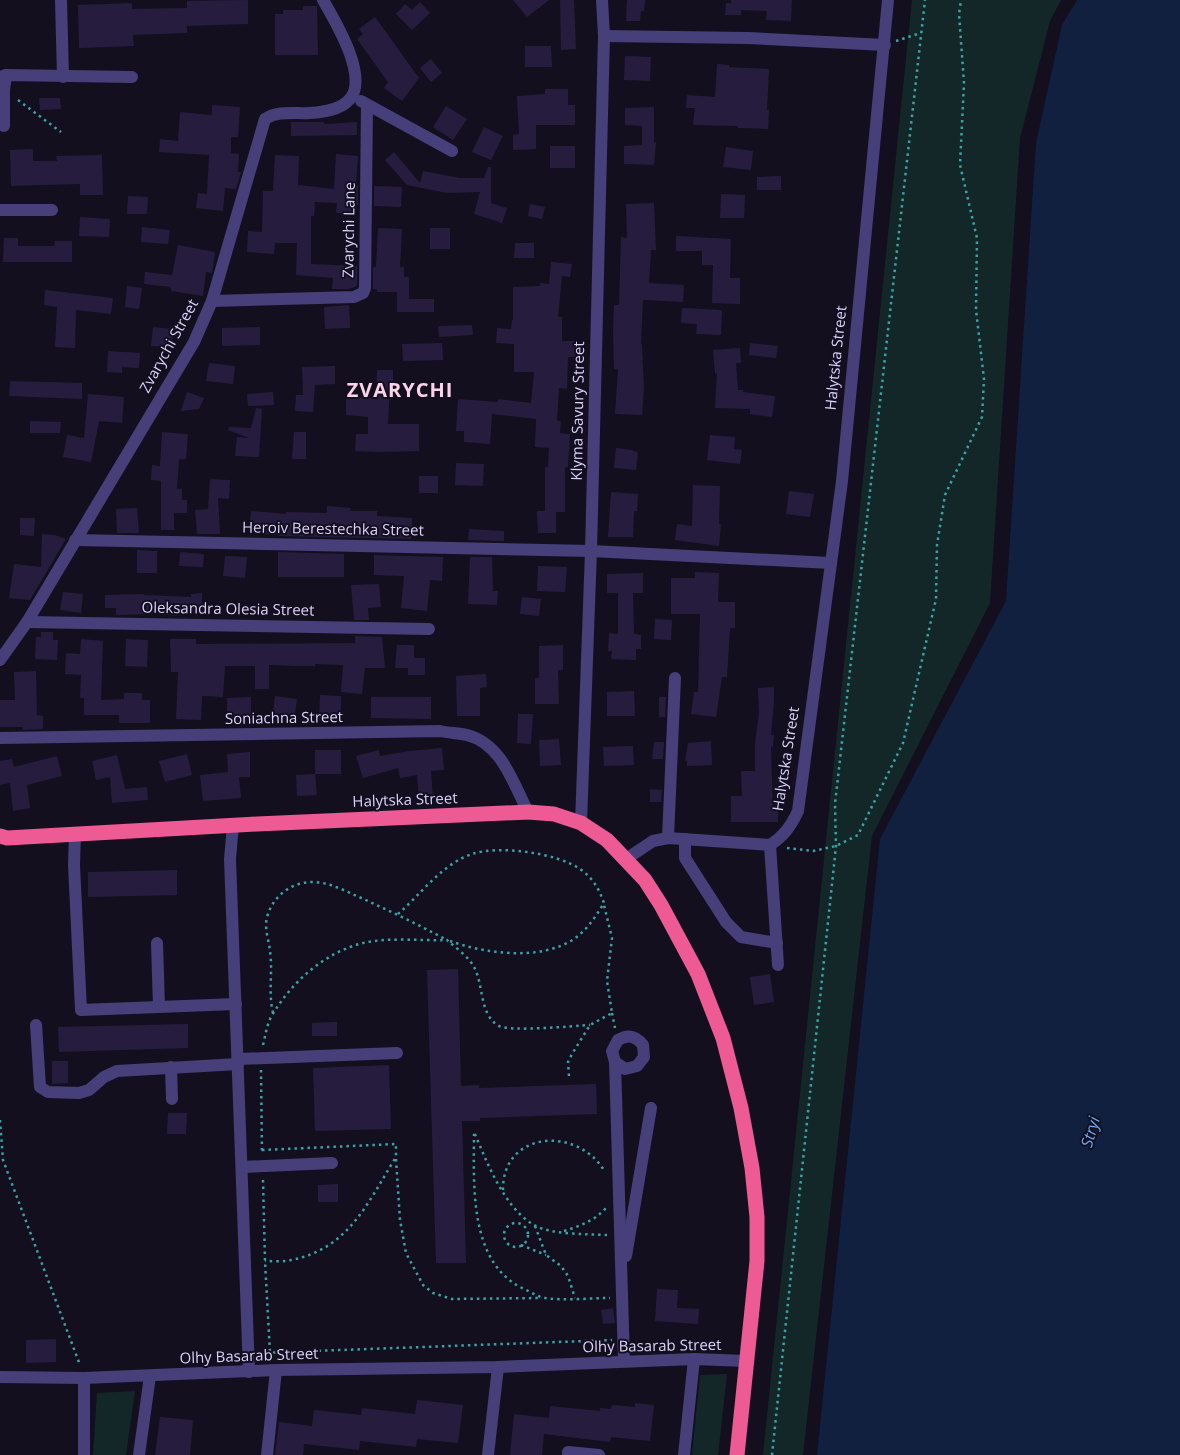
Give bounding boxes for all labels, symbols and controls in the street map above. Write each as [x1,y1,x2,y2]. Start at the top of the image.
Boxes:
street label: Zvarychi Lane [337,182,359,278]
street label: Zvarychi Street [134,295,202,396]
street label: Halytska Street [820,305,850,411]
street label: Klyma Savury Street [566,341,588,481]
district label: ZVARYCHI [347,376,453,403]
street label: Heroiv Berestechka Street [242,516,424,540]
street label: Oleksandra Olesia Street [141,596,315,620]
street label: Halytska Street [767,705,803,812]
street label: Soniachna Street [225,706,343,728]
street label: Halytska Street [352,787,458,811]
water label: Stryi [1075,1113,1105,1150]
street label: Olhy Basarab Street [582,1334,722,1356]
street label: Olhy Basarab Street [179,1343,319,1367]

